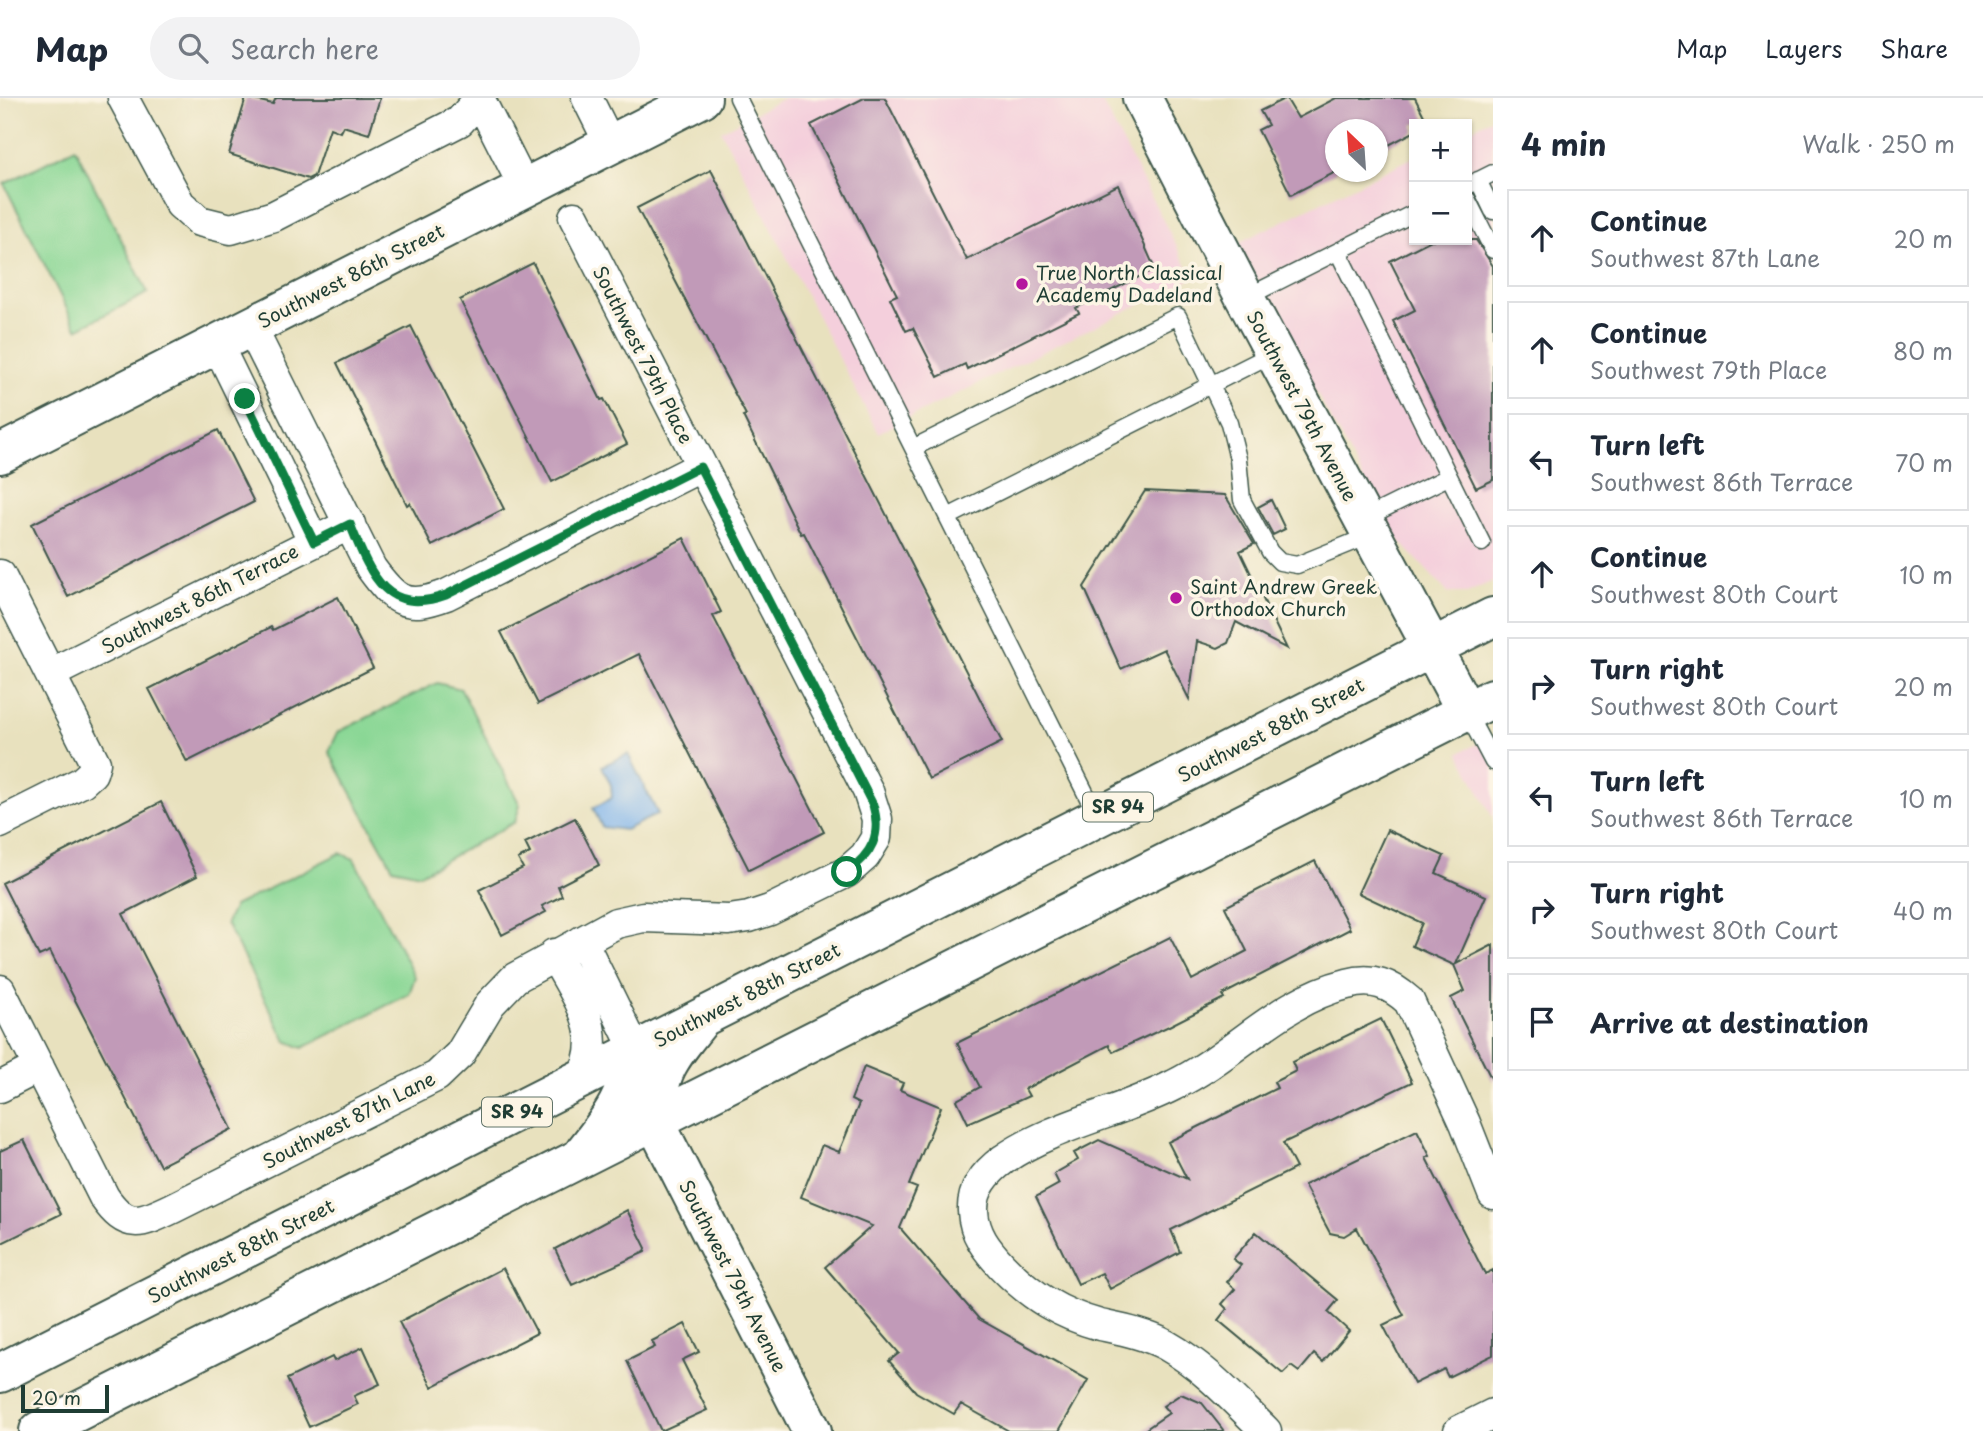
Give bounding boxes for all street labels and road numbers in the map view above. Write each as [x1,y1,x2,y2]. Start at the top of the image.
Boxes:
street label: Southwest 86th Street [253,216,449,334]
street label: Southwest 79th Place [587,261,701,448]
street label: Southwest 79th Avenue [1241,305,1365,506]
street label: Southwest 86th Terrace [96,536,303,660]
street label: Southwest 88th Street [1172,670,1369,788]
road number: SR 94 [1083,792,1153,822]
street label: Southwest 88th Street [648,935,845,1053]
street label: Southwest 87th Lane [257,1063,440,1175]
road number: SR 94 [482,1098,552,1126]
street label: Southwest 79th Avenue [673,1175,795,1376]
street label: Southwest 88th Street [142,1191,339,1309]

